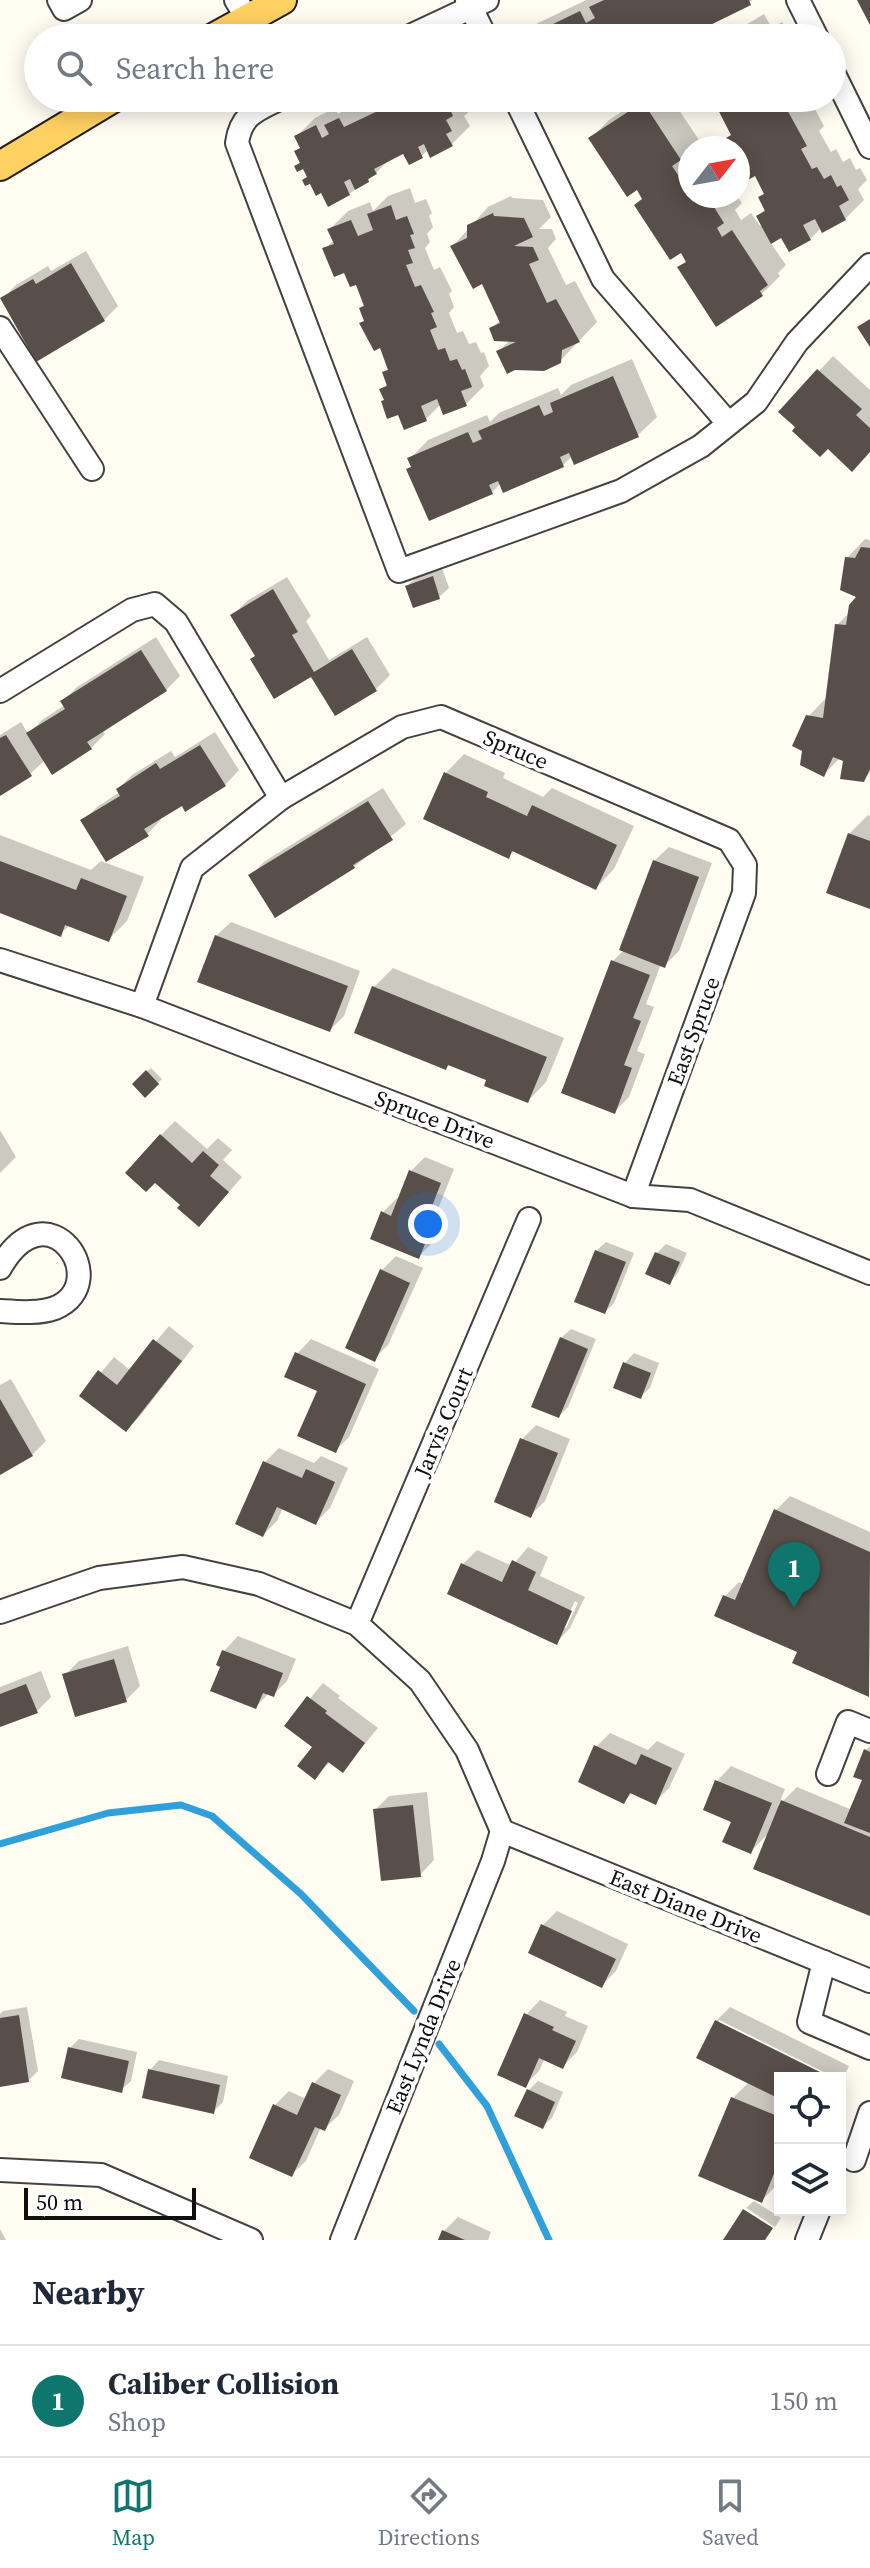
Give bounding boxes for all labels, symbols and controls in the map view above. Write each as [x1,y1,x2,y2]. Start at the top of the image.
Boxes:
search box [24,24,846,112]
icon: search [52,46,96,90]
text: Search here [116,48,274,89]
north arrow [678,136,750,208]
street label: Spruce [479,722,553,776]
street label: East Spruce [659,972,727,1090]
street label: Spruce Drive [371,1082,499,1156]
your location [408,1204,448,1244]
street label: Jarvis Court [406,1362,480,1482]
pin: 1 [768,1542,820,1608]
street label: East Diane Drive [605,1862,767,1950]
street label: East Lynda Drive [378,1954,468,2118]
map controls [774,2072,846,2216]
button: locate [774,2072,846,2144]
button: layers [774,2144,846,2216]
scale bar [24,2184,196,2220]
text: 50 m [36,2187,83,2217]
text: Nearby [32,2269,145,2315]
text: Caliber Collision [108,2363,339,2404]
text: 1 [51,2383,65,2419]
text: 150 m [770,2383,838,2419]
text: Shop [108,2404,166,2440]
tab: Map [111,2474,155,2552]
tab: Directions [378,2474,480,2552]
tab: Saved [702,2474,759,2552]

